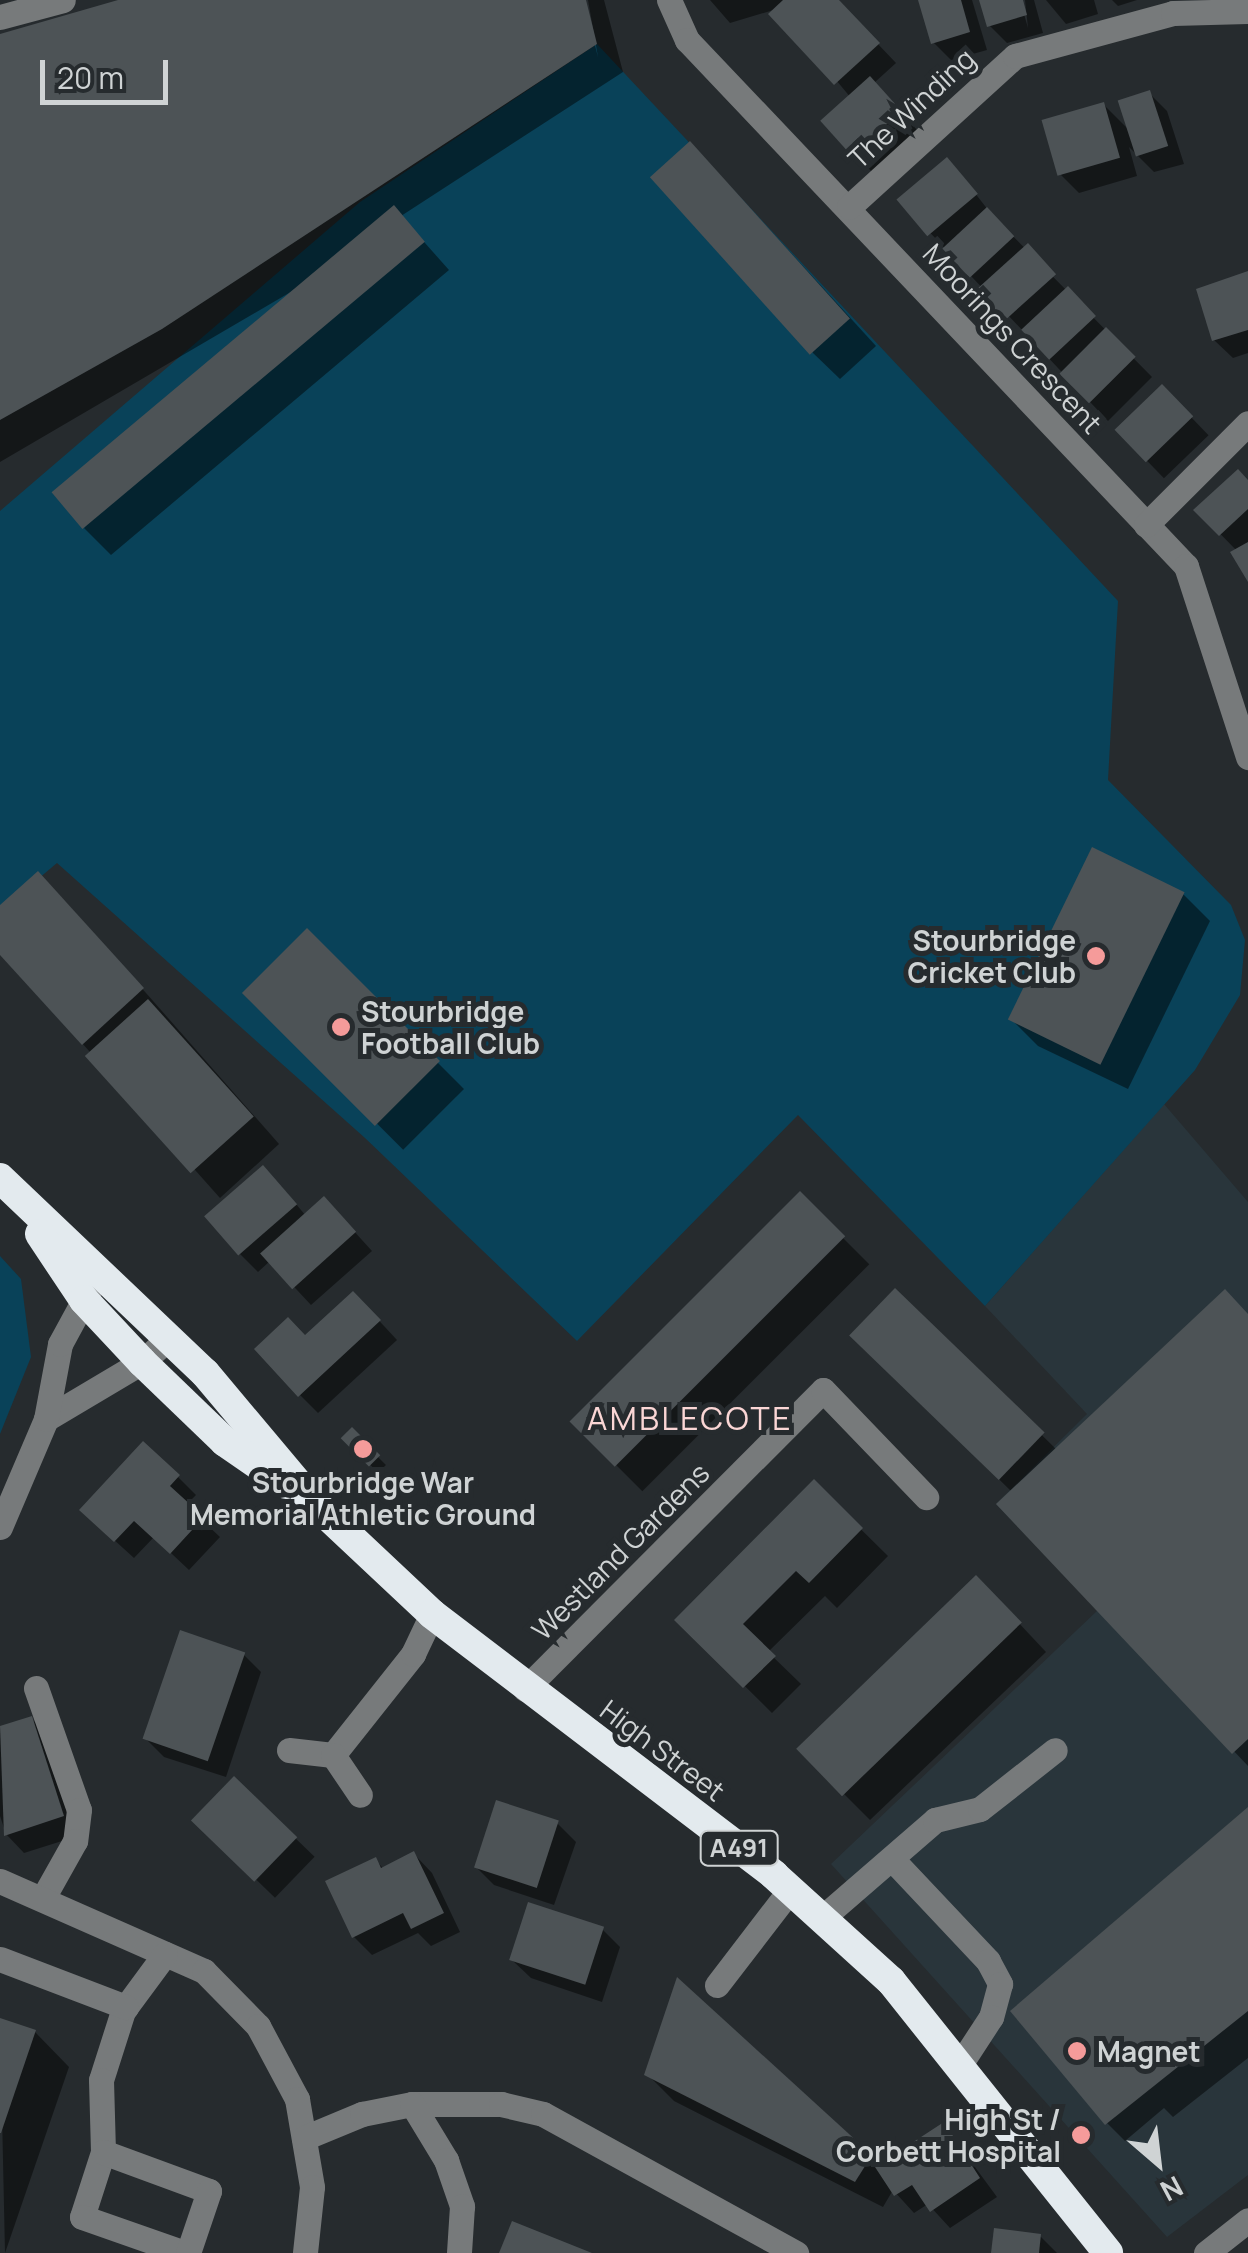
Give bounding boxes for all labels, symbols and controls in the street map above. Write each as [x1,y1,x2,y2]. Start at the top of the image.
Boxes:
scale bar [45,40,172,102]
street label: The Winding [841,41,981,175]
text: 20 m [57,57,124,98]
street label: Moorings Crescent [917,236,1109,440]
place label: Stourbridge Cricket Club [908,923,1076,989]
marker: Stourbridge Cricket Club [1085,945,1107,967]
place label: Stourbridge Football Club [361,994,540,1060]
marker: Stourbridge Football Club [330,1016,352,1038]
district label: AMBLECOTE [587,1399,793,1437]
marker: Stourbridge War Memorial Athletic Ground [352,1438,374,1460]
street label: Westland Gardens [524,1455,716,1647]
place label: Stourbridge War Memorial Athletic Ground [190,1465,536,1531]
street label: High Street [594,1692,732,1808]
road number: A491 [699,1828,779,1868]
place label: Magnet [1097,2034,1201,2068]
marker: Magnet [1066,2040,1088,2062]
place label: High St / Corbett Hospital [836,2102,1061,2168]
north arrow [1108,2113,1208,2213]
marker: High St / Corbett Hospital [1070,2124,1092,2146]
text: N [1154,2168,1190,2211]

